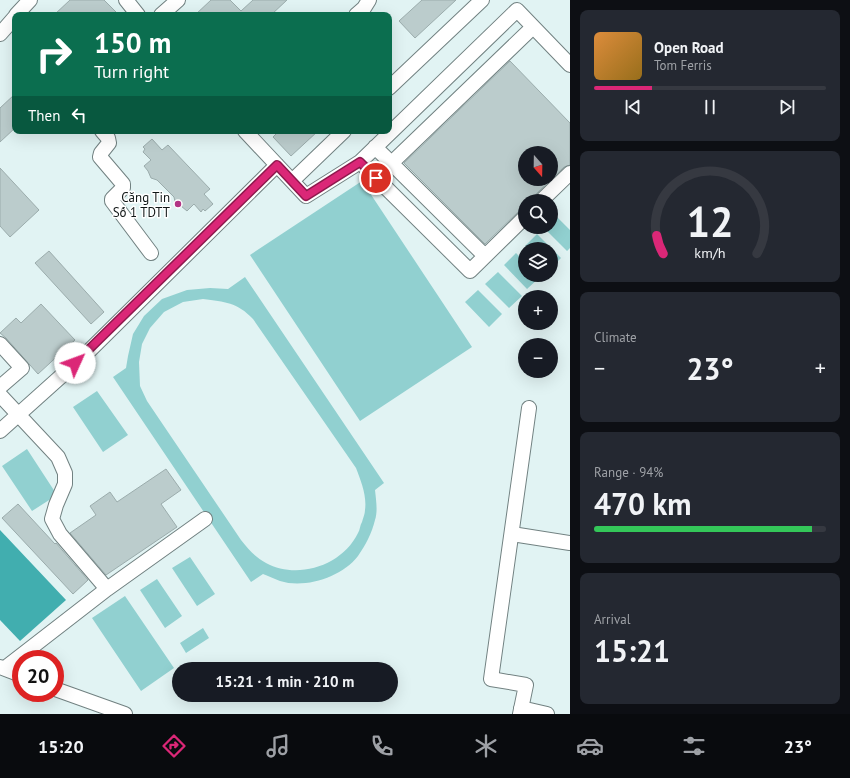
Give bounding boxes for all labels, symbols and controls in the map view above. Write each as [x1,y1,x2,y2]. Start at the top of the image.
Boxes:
text: 150 m [94,24,171,61]
icon: right [28,28,80,80]
text: Open Road [654,38,724,57]
text: Tom Ferris [654,57,712,74]
text: Turn right [94,60,169,83]
icon: previous [622,96,644,118]
icon: pause [699,96,721,118]
icon: next [776,96,798,118]
icon: left [68,104,90,126]
text: Then [28,106,60,125]
north arrow [518,146,558,186]
map controls [518,146,558,378]
pin [359,161,393,195]
icon: arrive [365,167,387,189]
place label: Căng Tin Số 1 TDTT [113,189,170,221]
button: search [518,194,558,234]
text: 12 [686,195,734,248]
marker: Căng Tin Số 1 TDTT [173,199,183,209]
button: layers [518,242,558,282]
text: km/h [694,243,726,262]
button: + [518,290,558,330]
text: Climate [594,329,637,346]
button: − [518,338,558,378]
position arrow [54,342,96,384]
text: 23° [686,349,734,388]
text: − [594,354,605,382]
text: + [815,354,826,382]
text: Range · 94% [594,464,663,481]
text: 470 km [594,484,692,523]
text: Arrival [594,611,630,628]
text: 15:21 [594,631,670,670]
speed limit sign: 20 [12,650,64,702]
text: 15:21 · 1 min · 210 m [216,672,354,691]
icon: directions [160,732,188,760]
icon: music [264,732,292,760]
icon: phone [368,732,396,760]
icon: climate [472,732,500,760]
icon: car [576,732,604,760]
icon: filters [680,732,708,760]
text: 15:20 [38,735,84,758]
text: 23° [784,735,812,758]

